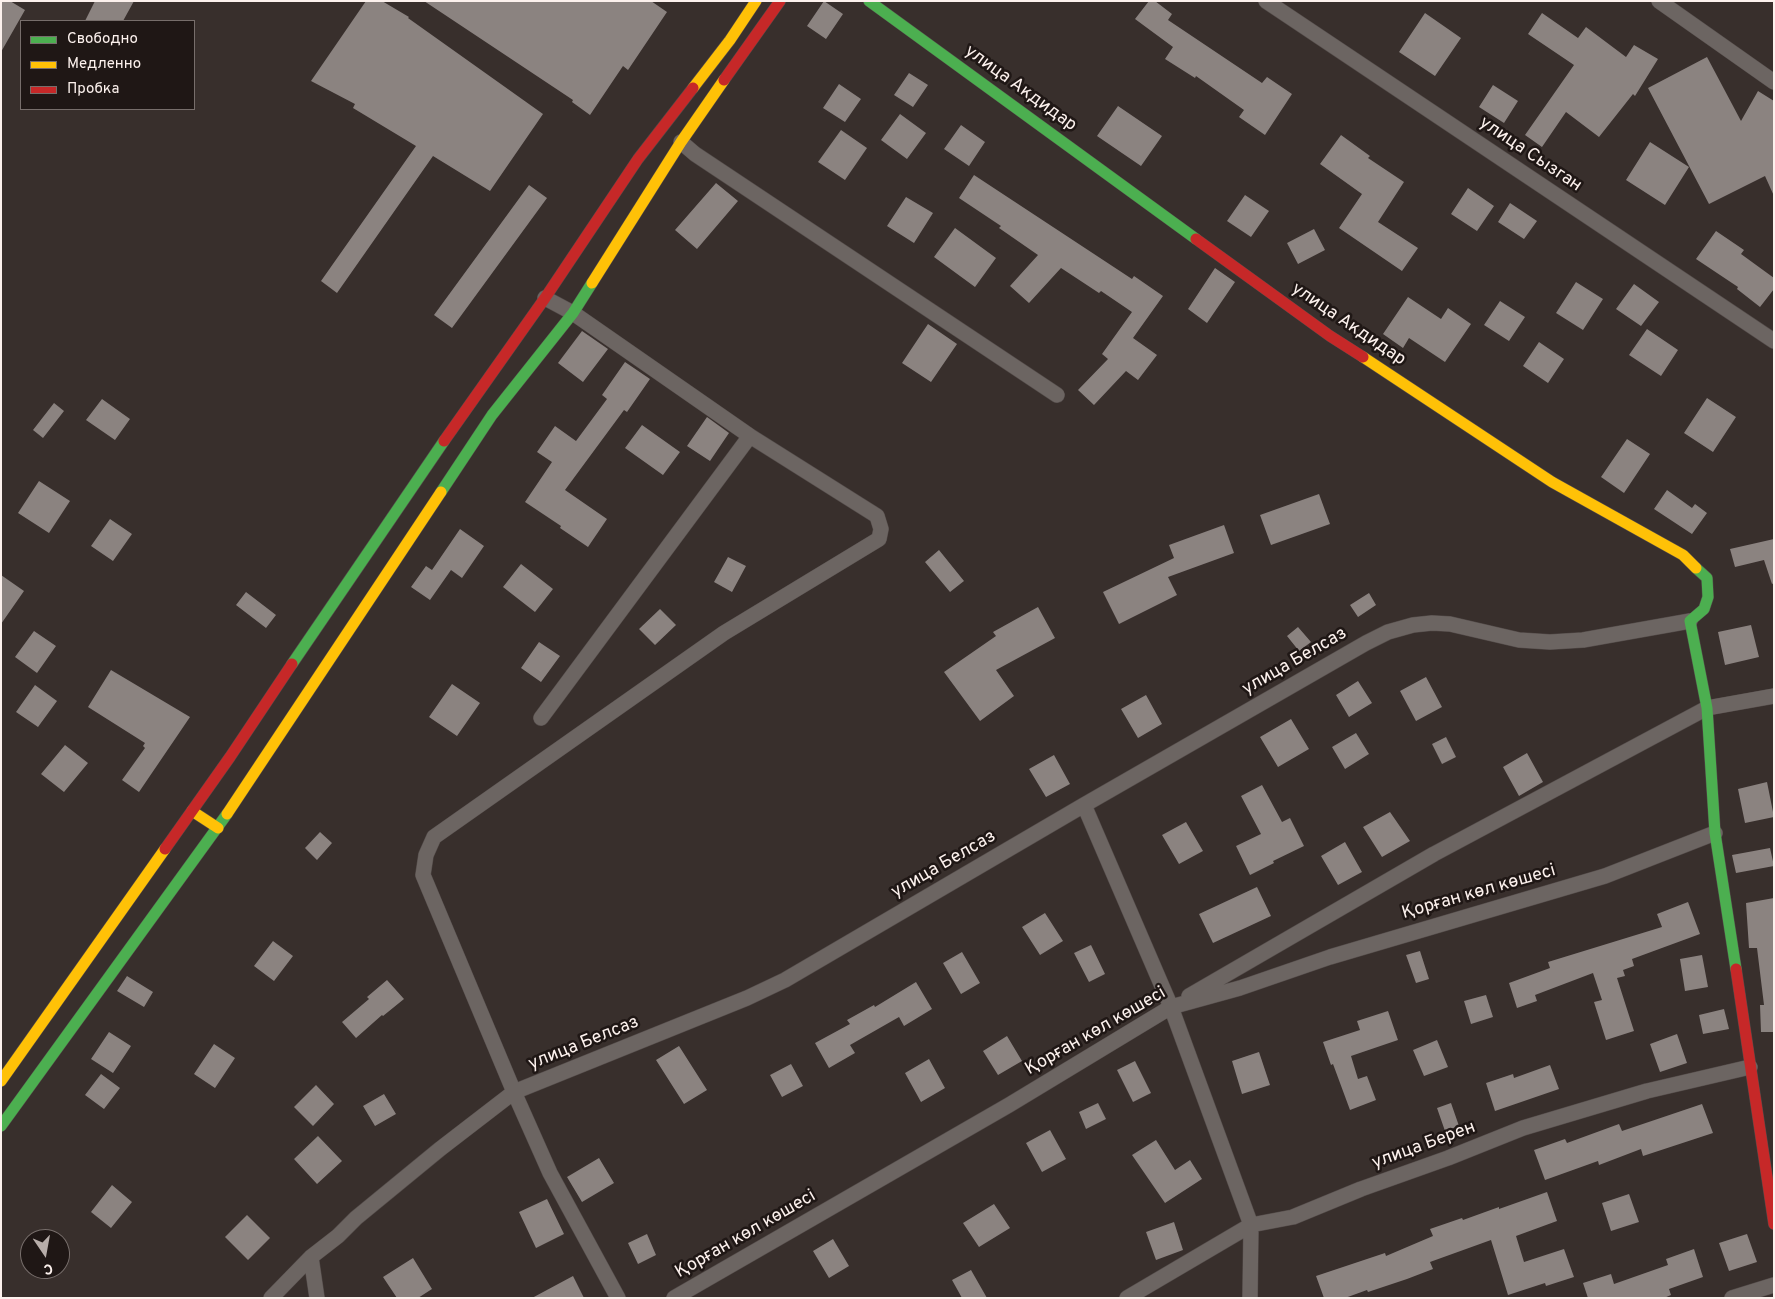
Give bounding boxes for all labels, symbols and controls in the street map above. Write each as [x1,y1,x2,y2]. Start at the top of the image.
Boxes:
legend [20,20,195,110]
text: Свободно [67,30,138,49]
street label: улица Акдидар [960,41,1080,137]
text: Медленно [67,55,141,74]
text: Пробка [67,80,119,99]
street label: улица Сызган [1475,113,1585,197]
street label: улица Акдидар [1287,279,1409,371]
street label: улица Белсаз [1239,623,1351,701]
street label: улица Белсаз [888,826,1000,904]
street label: Қорған көл көшесі [1400,861,1558,925]
street label: Қорған көл көшесі [1022,983,1170,1081]
street label: улица Белсаз [526,1012,642,1076]
street label: улица Берен [1369,1117,1479,1175]
street label: Қорған көл көшесі [672,1186,820,1284]
north arrow [20,1229,70,1279]
text: С [42,1259,54,1277]

